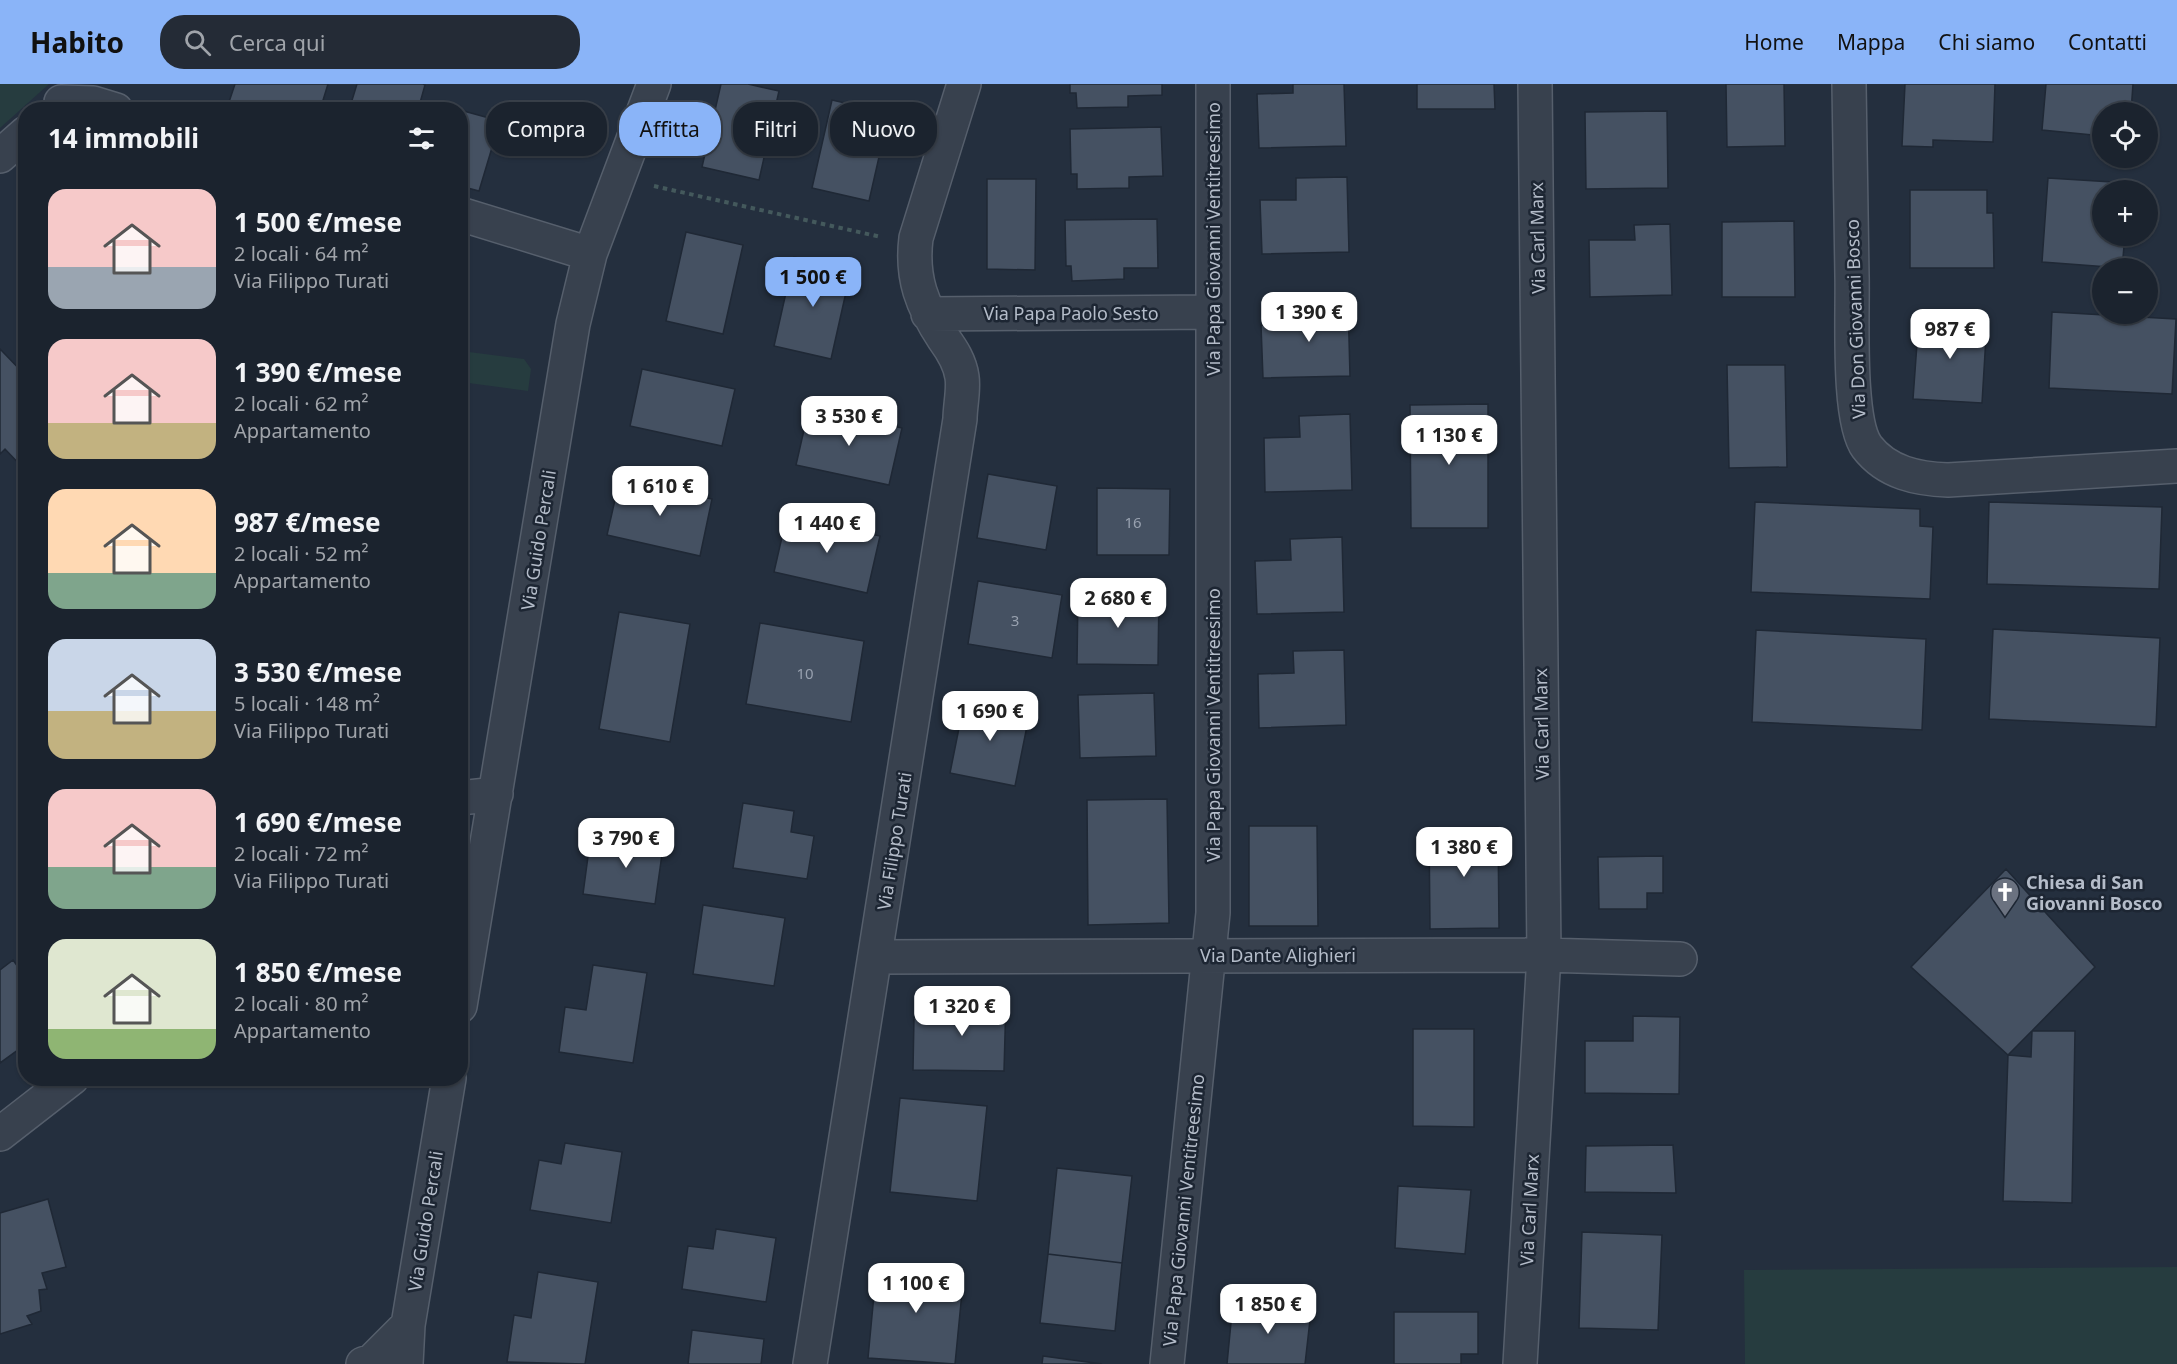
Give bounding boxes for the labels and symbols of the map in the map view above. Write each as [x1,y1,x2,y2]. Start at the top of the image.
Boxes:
street label: Via Papa Giovanni Ventitreesimo [1201,102,1225,376]
street label: Via Carl Marx [1524,181,1550,294]
street label: Via Don Giovanni Bosco [1840,219,1870,419]
pin: 1 500 € [758,257,868,308]
pin: 1 390 € [1254,292,1364,343]
street label: Via Papa Paolo Sesto [983,301,1159,325]
pin: 987 € [1908,309,1992,360]
pin: 3 530 € [794,396,904,447]
pin: 1 130 € [1394,415,1504,466]
pin: 1 610 € [605,466,715,517]
street label: Via Guido Percali [515,468,561,612]
pin: 1 440 € [772,503,882,554]
house number: 16 [1124,512,1142,532]
pin: 2 680 € [1063,578,1173,629]
street label: Via Papa Giovanni Ventitreesimo [1201,588,1225,862]
house number: 3 [1011,610,1019,630]
house number: 10 [796,663,814,683]
street label: Via Carl Marx [1528,667,1554,780]
pin: 1 690 € [935,691,1045,742]
street label: Via Filippo Turati [871,770,917,912]
pin: 3 790 € [571,818,681,869]
pin: 1 380 € [1409,827,1519,878]
place label: Chiesa di San Giovanni Bosco [2026,870,2163,915]
church icon: Chiesa di San Giovanni Bosco [1989,876,2021,918]
street label: Via Dante Alighieri [1200,943,1356,967]
pin: 1 320 € [907,986,1017,1037]
street label: Via Papa Giovanni Ventitreesimo [1157,1073,1209,1347]
street label: Via Guido Percali [402,1149,448,1293]
street label: Via Carl Marx [1514,1153,1544,1266]
pin: 1 100 € [861,1263,971,1314]
pin: 1 850 € [1213,1284,1323,1335]

